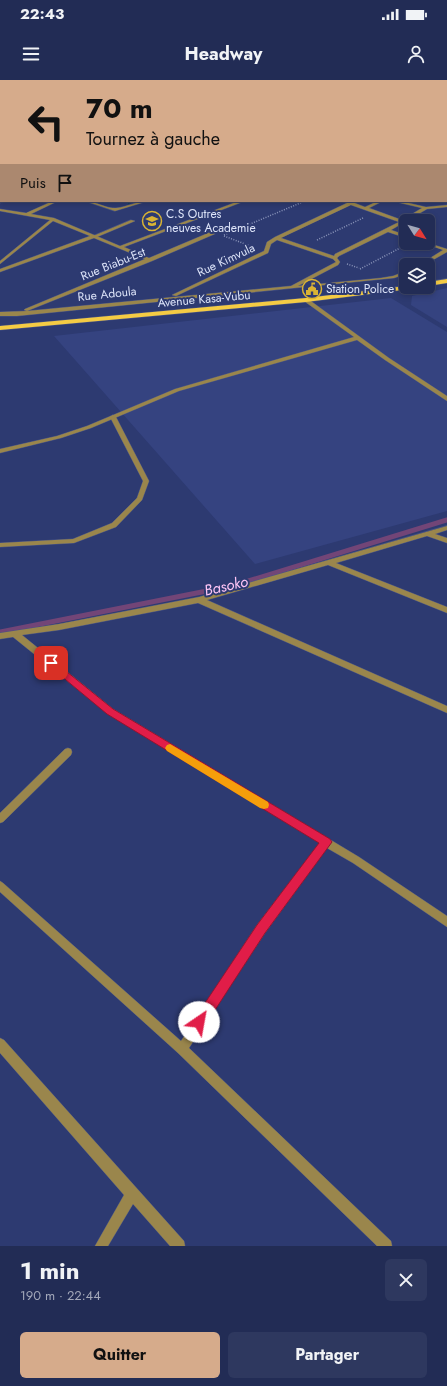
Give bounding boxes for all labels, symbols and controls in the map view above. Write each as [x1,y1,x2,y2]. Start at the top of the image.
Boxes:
text: 22:43 [20,3,64,25]
text: Headway [185,41,262,67]
icon: menu [20,43,42,65]
icon: person [405,43,427,65]
text: 70 m [86,88,153,129]
icon: left [20,96,72,148]
text: Tournez à gauche [86,126,220,152]
text: Puis [20,172,46,194]
icon: arrive [54,172,76,194]
place label: C.S Outres neuves Academie [166,205,256,237]
school or university icon: C.S Outres neuves Academie [141,210,163,232]
north arrow [399,214,435,250]
map controls [399,214,435,294]
street label: Rue Kimvula [194,239,258,281]
street label: Rue Biabu-Est [78,243,148,285]
button: layers [399,258,435,294]
public building icon: Station Police [301,278,323,300]
place label: Station Police [326,280,394,298]
street label: Rue Adoula [77,282,137,306]
street label: Avenue Kasa-Vubu [157,286,251,312]
water label: Basoko [202,570,250,602]
pin [34,646,68,680]
icon: arrive [40,652,62,674]
position arrow [178,1001,220,1043]
text: 1 min [20,1253,80,1288]
button: close [385,1259,427,1301]
text: 190 m · 22:44 [20,1286,101,1305]
button: Quitter [20,1332,220,1378]
button: Partager [228,1332,427,1378]

